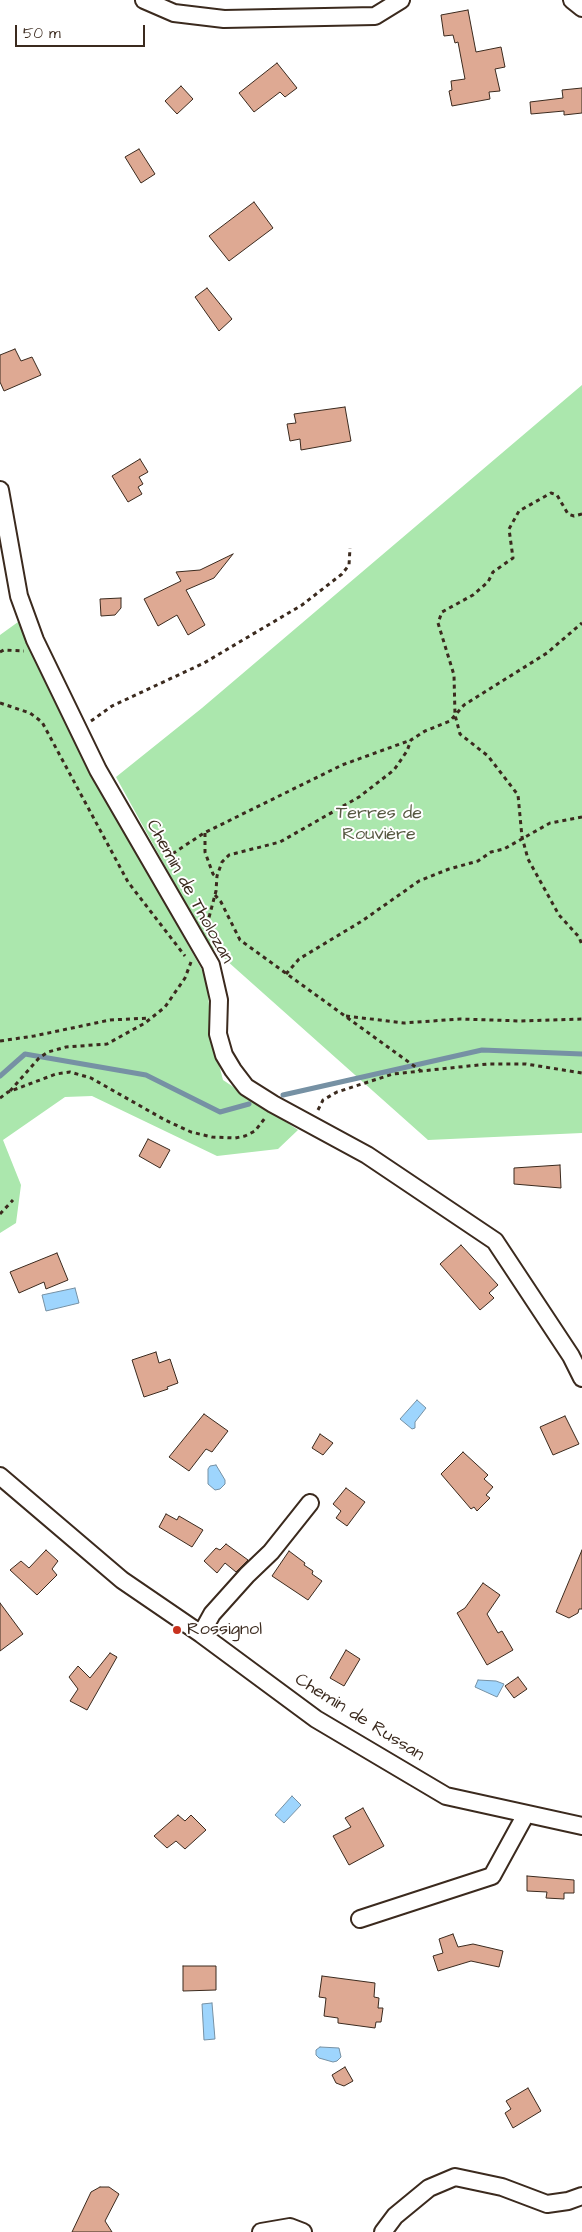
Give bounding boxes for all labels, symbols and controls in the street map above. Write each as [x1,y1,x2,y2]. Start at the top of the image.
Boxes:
scale bar [18,15,148,47]
text: 50 m [23,23,61,44]
park label: Terres de Rouvière [336,803,422,846]
street label: Chemin de Tholozan [141,816,237,968]
place label: Rossignol [187,1619,262,1641]
marker: Rossignol [171,1624,183,1636]
street label: Chemin de Russan [290,1669,428,1767]

